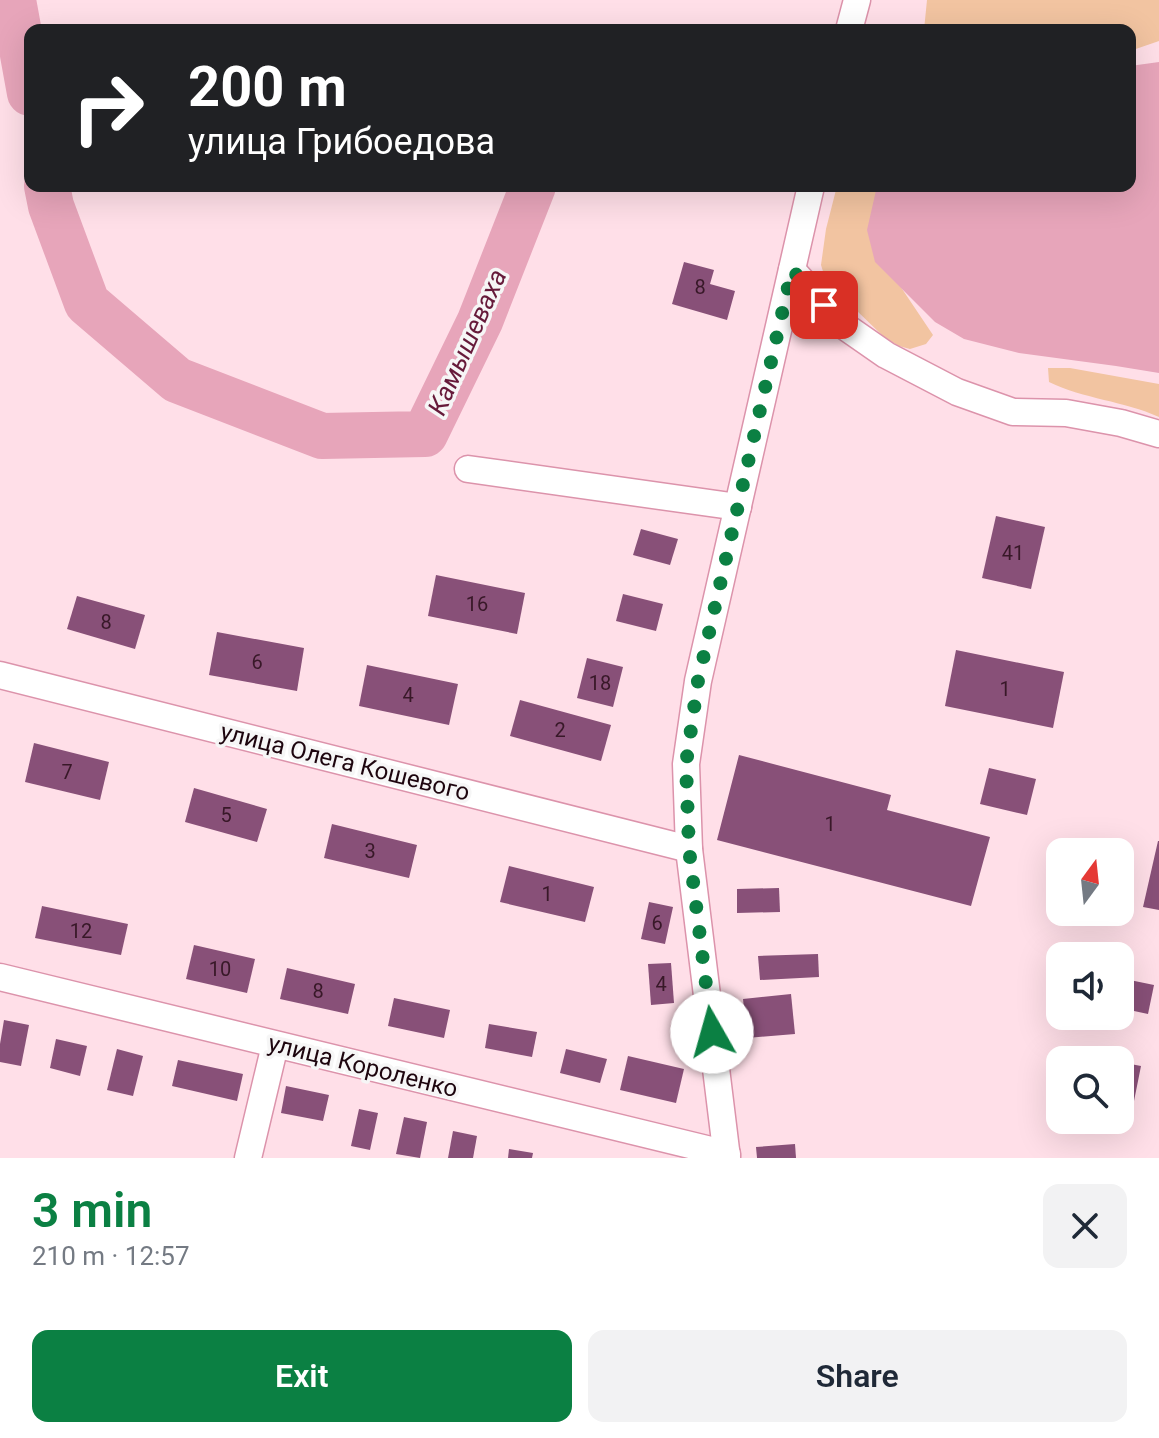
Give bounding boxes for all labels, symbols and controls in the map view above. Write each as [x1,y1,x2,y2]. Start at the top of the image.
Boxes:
text: 200 m [188,54,347,120]
icon: right [56,56,160,160]
text: улица Грибоедова [188,121,495,163]
water label: Камышеваха [421,264,513,420]
pin [790,271,858,339]
house number: 8 [694,275,706,299]
icon: arrive [802,283,846,327]
house number: 41 [1002,541,1024,565]
house number: 16 [466,592,488,616]
house number: 8 [100,610,112,634]
house number: 6 [251,650,263,674]
house number: 18 [589,671,611,695]
house number: 1 [999,677,1011,701]
house number: 4 [402,683,414,707]
street label: улица Олега Кошевого [217,717,473,807]
house number: 2 [554,718,566,742]
house number: 7 [61,760,73,784]
house number: 5 [220,803,232,827]
house number: 1 [824,812,836,836]
north arrow [1046,838,1134,926]
map controls [1046,838,1134,1134]
house number: 3 [364,839,376,863]
house number: 1 [541,882,553,906]
house number: 6 [651,911,663,935]
house number: 12 [70,919,92,943]
button: sound [1046,942,1134,1030]
house number: 10 [209,957,231,981]
house number: 4 [655,972,667,996]
house number: 8 [312,979,324,1003]
position arrow [670,990,754,1074]
street label: улица Короленко [265,1029,461,1103]
button: search [1046,1046,1134,1134]
text: 3 min [32,1182,152,1239]
button: close [1043,1184,1127,1268]
text: 210 m · 12:57 [32,1241,190,1271]
button: Exit [32,1330,572,1422]
button: Share [588,1330,1127,1422]

